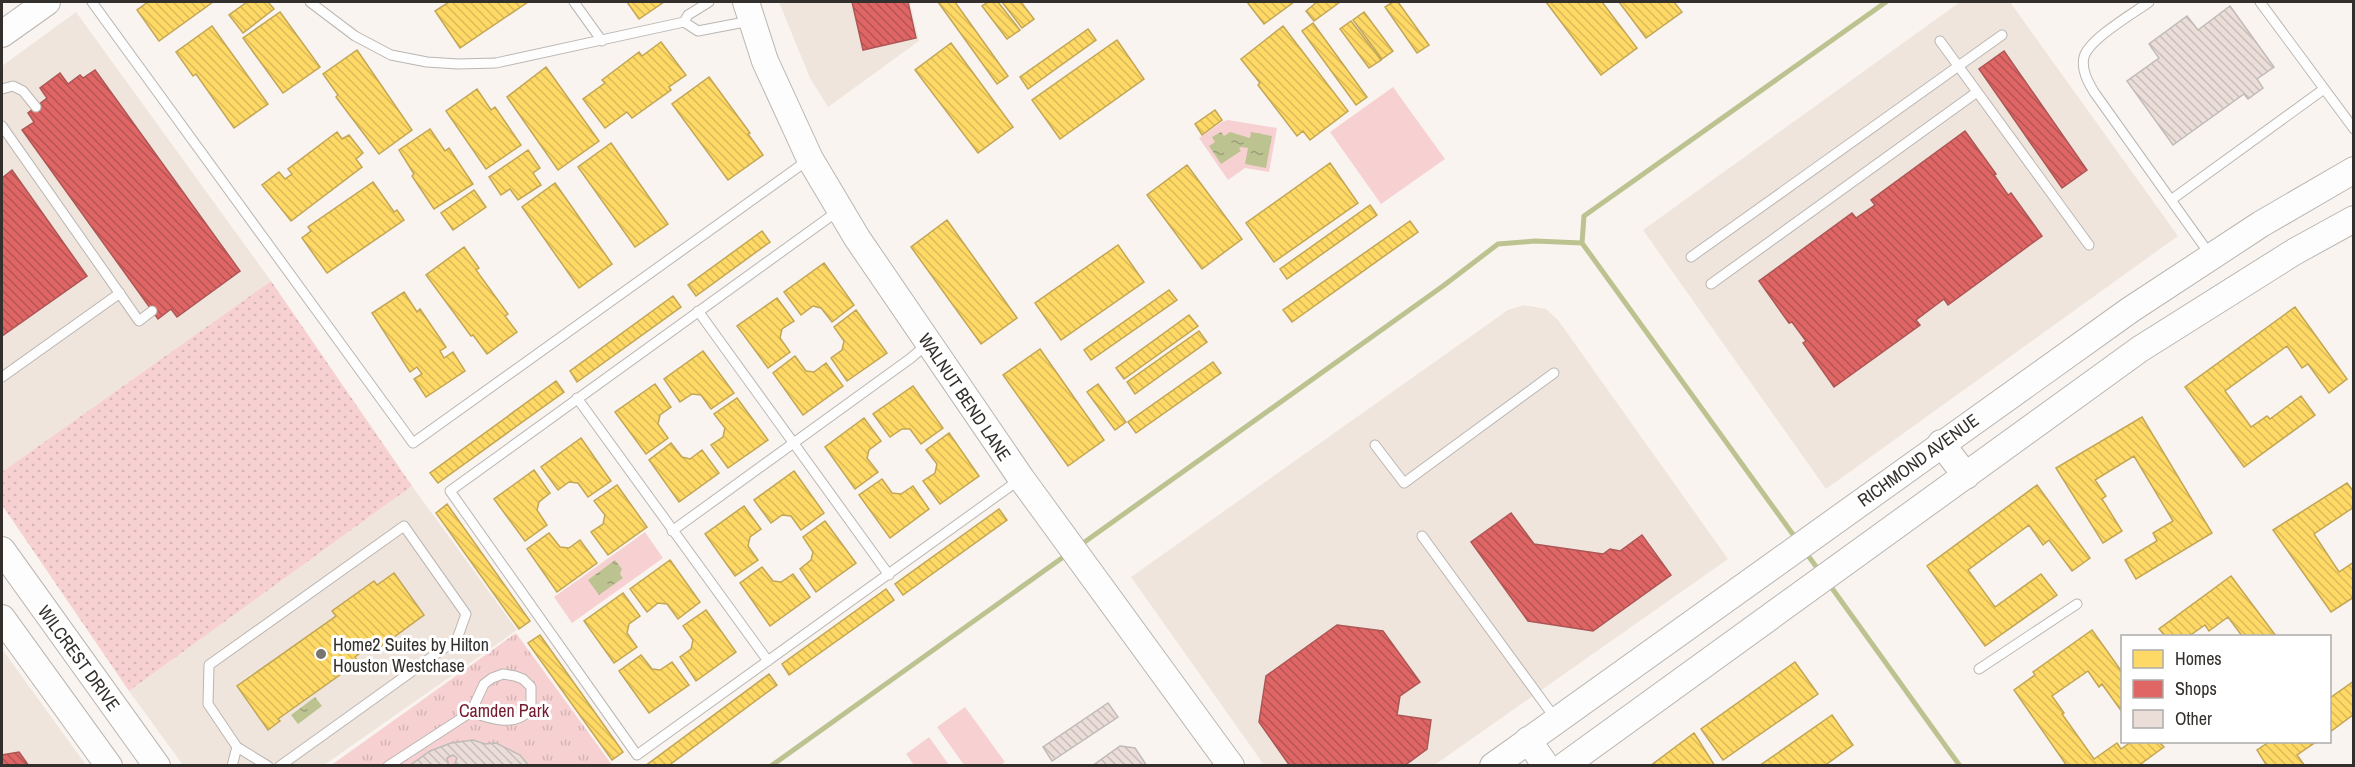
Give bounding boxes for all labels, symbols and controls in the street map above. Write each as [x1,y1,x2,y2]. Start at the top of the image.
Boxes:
street label: WALNUT BEND LANE [913,328,1017,466]
street label: RICHMOND AVENUE [1852,408,1984,512]
street label: WILCREST DRIVE [32,600,126,716]
place label: Home2 Suites by Hilton Houston Westchase [333,632,489,678]
legend [2121,635,2331,743]
text: Homes [2175,646,2222,671]
marker: Home2 Suites by Hilton Houston Westchase [314,647,328,661]
text: Shops [2175,676,2217,701]
park label: Camden Park [459,698,550,723]
text: Other [2175,706,2212,731]

